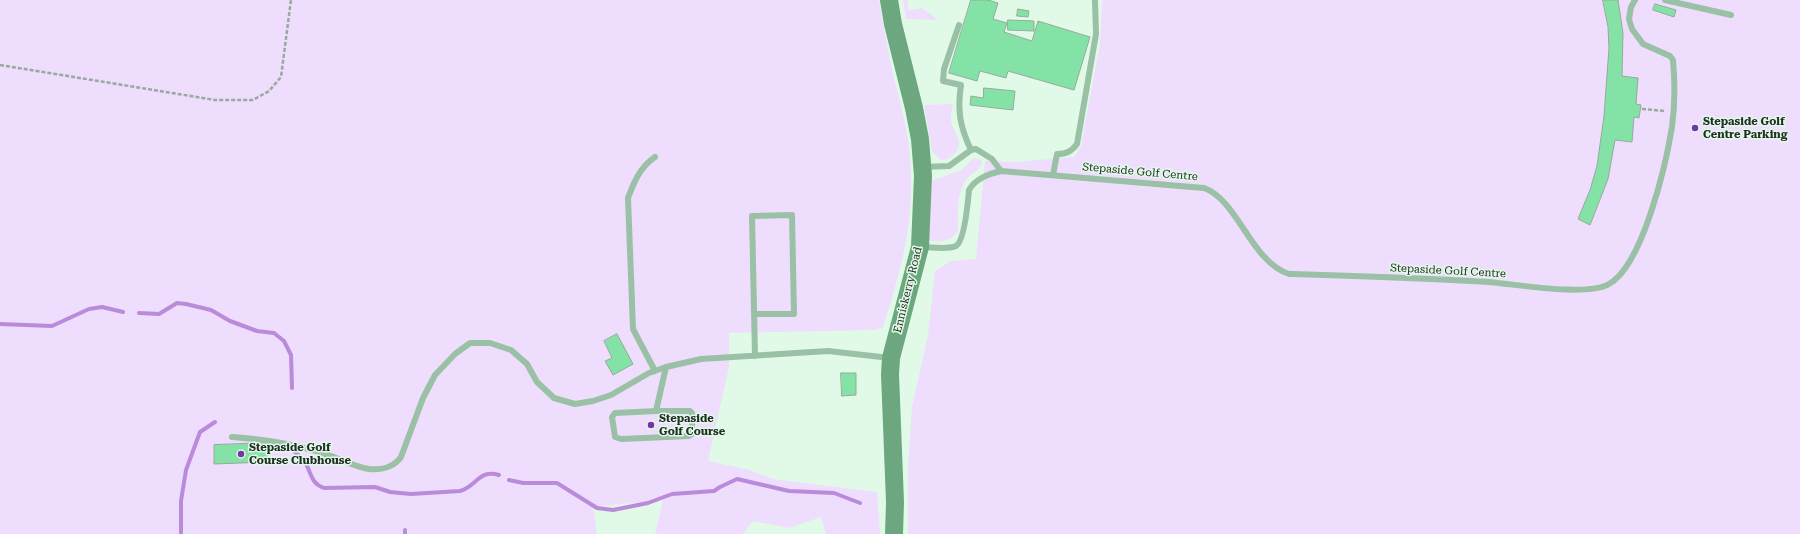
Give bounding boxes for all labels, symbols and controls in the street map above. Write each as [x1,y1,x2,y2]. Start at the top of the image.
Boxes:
place label: Stepaside Golf Centre Parking [1703,115,1788,141]
marker: Stepaside Golf Centre Parking [1690,123,1700,133]
street label: Stepaside Golf Centre [1082,160,1198,184]
street label: Enniskerry Road [891,246,925,334]
street label: Stepaside Golf Centre [1390,261,1506,281]
place label: Stepaside Golf Course [659,412,725,438]
marker: Stepaside Golf Course [646,420,656,430]
place label: Stepaside Golf Course Clubhouse [249,441,351,467]
marker: Stepaside Golf Course Clubhouse [236,449,246,459]

